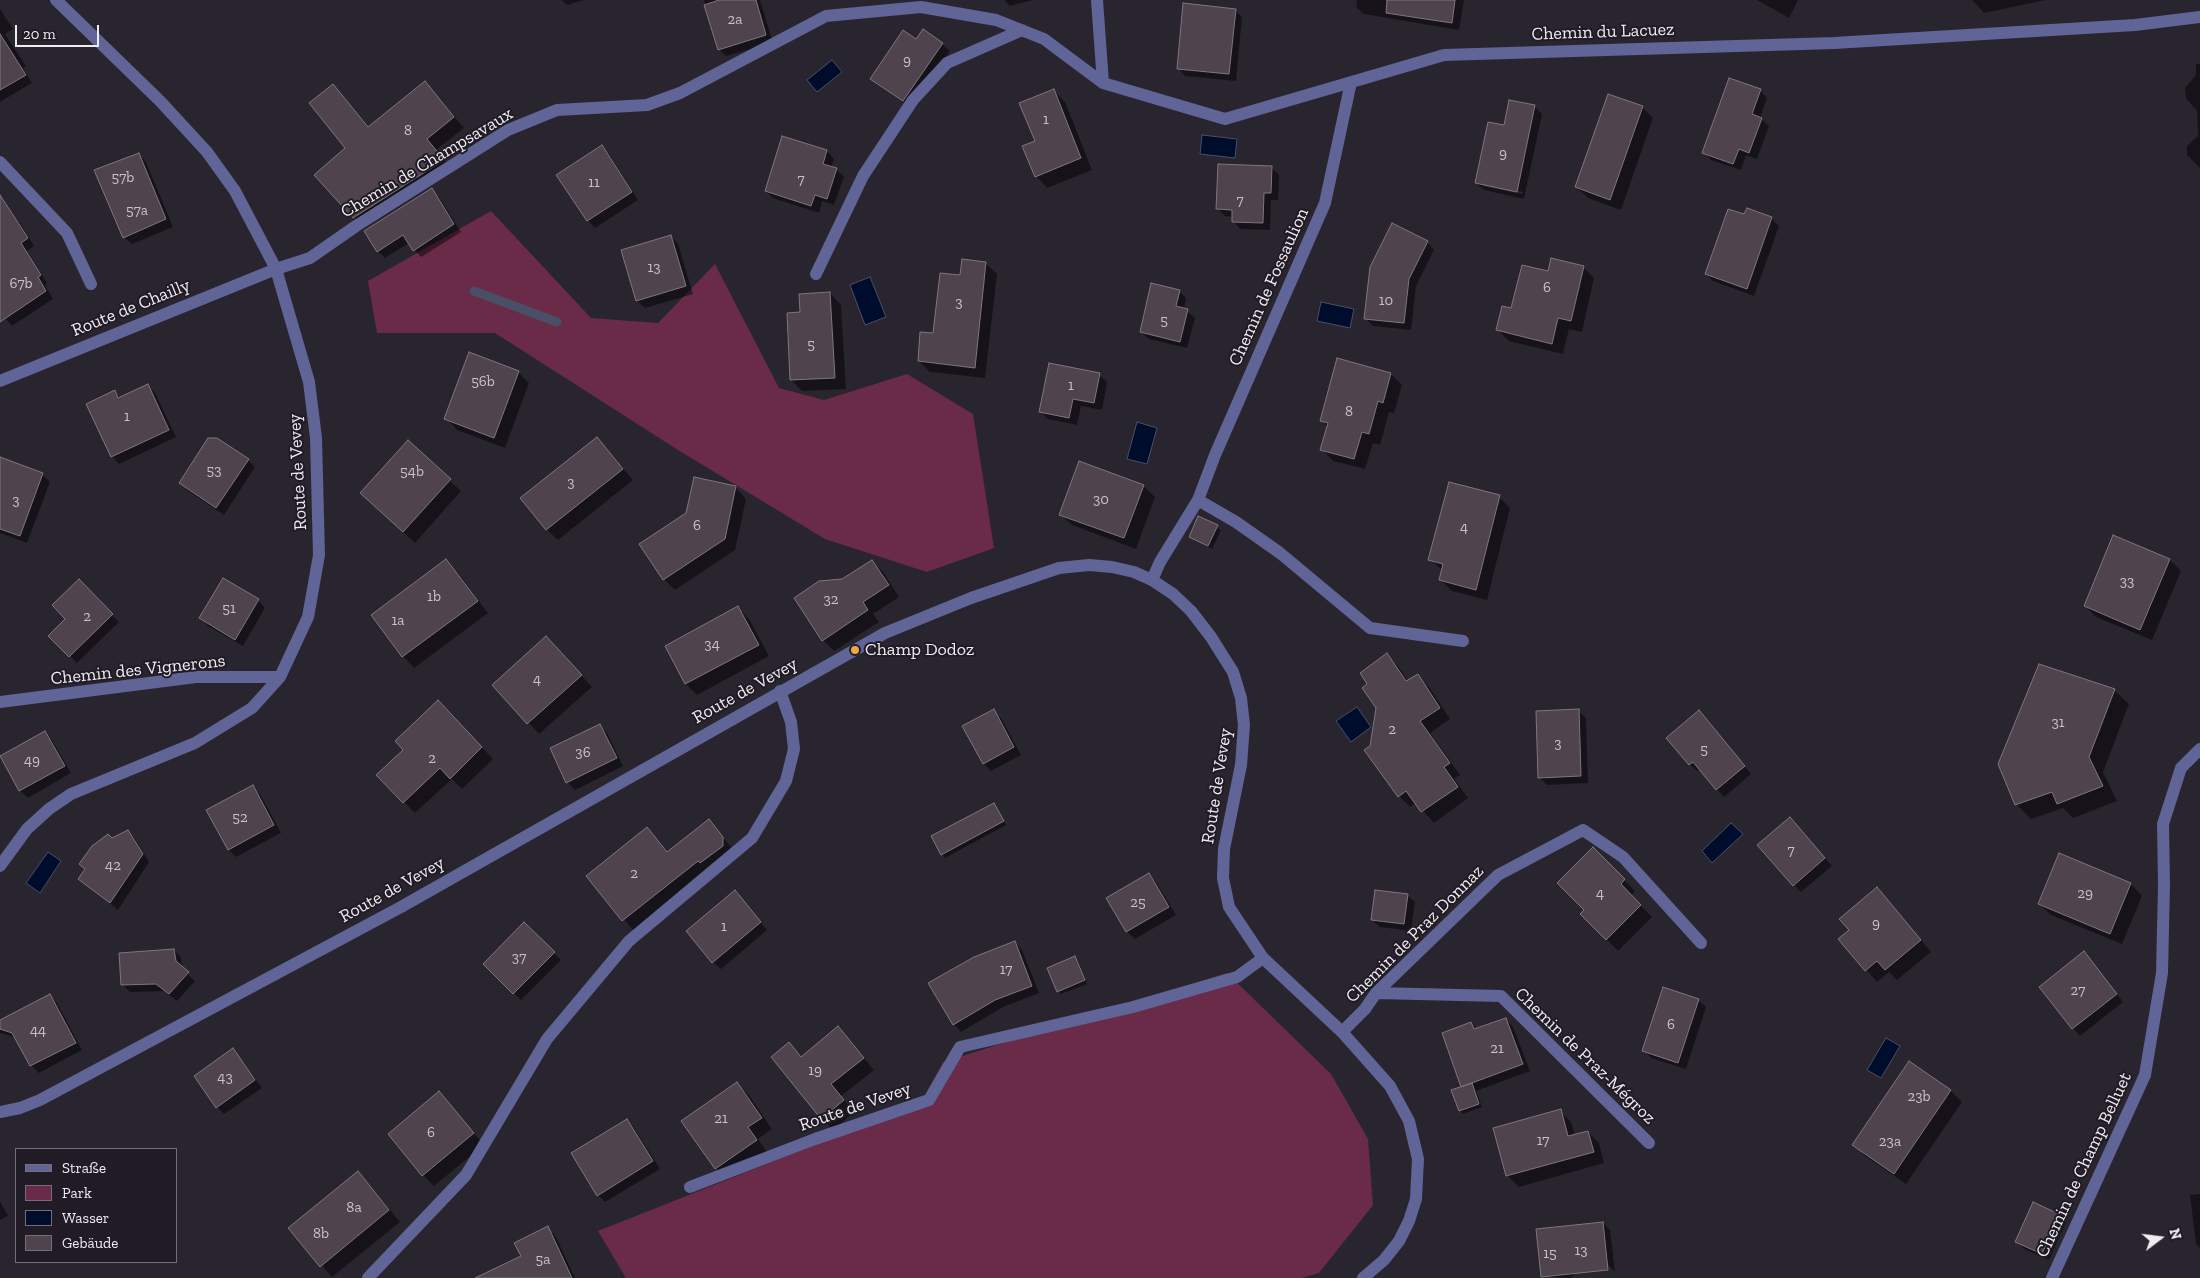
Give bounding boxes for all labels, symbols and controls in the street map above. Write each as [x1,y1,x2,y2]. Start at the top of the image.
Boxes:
house number: 2a [728,11,742,29]
scale bar [18,15,101,47]
street label: Chemin du Lacuez [1531,19,1675,45]
text: 20 m [23,25,56,43]
house number: 9 [903,52,911,70]
street label: Chemin de Champsavaux [337,103,517,223]
house number: 1 [1043,111,1049,129]
house number: 8 [404,122,412,140]
house number: 9 [1499,145,1507,163]
house number: 57b [112,169,134,187]
house number: 7 [797,171,805,189]
house number: 11 [588,174,600,192]
house number: 7 [1236,192,1244,210]
house number: 57a [126,202,148,220]
street label: Chemin de Fossaulion [1224,205,1314,369]
house number: 13 [647,259,661,277]
street label: Route de Chailly [69,274,193,342]
house number: 67b [9,275,33,293]
house number: 6 [1543,279,1551,297]
house number: 10 [1379,292,1393,310]
house number: 3 [955,294,963,312]
house number: 5 [1160,312,1168,330]
house number: 5 [807,336,815,354]
house number: 56b [471,373,495,391]
house number: 1 [1068,377,1074,395]
house number: 8 [1345,403,1353,421]
house number: 1 [124,408,130,426]
street label: Route de Vevey [284,413,312,531]
house number: 53 [206,462,222,480]
house number: 54b [400,463,424,481]
house number: 3 [567,474,575,492]
house number: 30 [1093,491,1109,509]
house number: 3 [12,492,20,510]
house number: 6 [693,517,701,535]
house number: 4 [1460,519,1468,537]
house number: 33 [2120,573,2134,591]
house number: 1b [427,588,441,606]
house number: 32 [823,591,839,609]
house number: 51 [222,600,236,618]
house number: 2 [83,608,91,626]
house number: 1a [391,612,405,630]
house number: 34 [704,636,720,654]
place label: Champ Dodoz [865,639,974,661]
marker: Champ Dodoz [849,644,861,656]
street label: Chemin des Vignerons [50,650,226,690]
street label: Route de Vevey [689,653,801,729]
house number: 4 [533,671,541,689]
house number: 31 [2051,714,2065,732]
house number: 2 [1388,721,1396,739]
street label: Route de Vevey [1197,727,1237,845]
house number: 3 [1554,735,1562,753]
house number: 5 [1700,741,1708,759]
house number: 36 [575,744,591,762]
house number: 2 [428,750,436,768]
house number: 49 [24,752,40,770]
house number: 52 [232,809,248,827]
house number: 7 [1787,842,1795,860]
street label: Route de Vevey [336,852,448,928]
house number: 42 [105,857,121,875]
street label: Chemin de Praz Donnaz [1342,861,1488,1007]
house number: 2 [630,865,638,883]
house number: 4 [1596,885,1604,903]
house number: 29 [2077,885,2093,903]
house number: 25 [1130,894,1146,912]
house number: 9 [1872,915,1880,933]
house number: 1 [721,918,727,936]
house number: 37 [512,949,526,967]
house number: 17 [1000,961,1012,979]
house number: 27 [2071,982,2085,1000]
street label: Chemin de Praz-Mégroz [1510,983,1660,1129]
house number: 6 [1667,1016,1675,1034]
house number: 44 [30,1022,46,1040]
house number: 21 [1490,1040,1504,1058]
house number: 19 [808,1062,822,1080]
house number: 43 [217,1069,233,1087]
street label: Chemin de Champ Belluet [2032,1069,2136,1261]
street label: Route de Vevey [796,1078,914,1136]
house number: 23b [1907,1088,1931,1106]
house number: 21 [714,1110,728,1128]
house number: 6 [427,1124,435,1142]
house number: 17 [1537,1132,1549,1150]
house number: 23a [1879,1133,1901,1151]
legend [15,1148,178,1263]
text: Straße [62,1159,106,1177]
text: Park [62,1184,92,1202]
house number: 8a [346,1199,362,1217]
text: Wasser [62,1209,109,1227]
north arrow [2135,1213,2185,1263]
house number: 8b [313,1225,329,1243]
text: N [2165,1227,2185,1241]
text: Gebäude [62,1234,118,1252]
house number: 13 [1574,1242,1588,1260]
house number: 15 [1543,1245,1557,1263]
house number: 5a [536,1251,550,1269]

